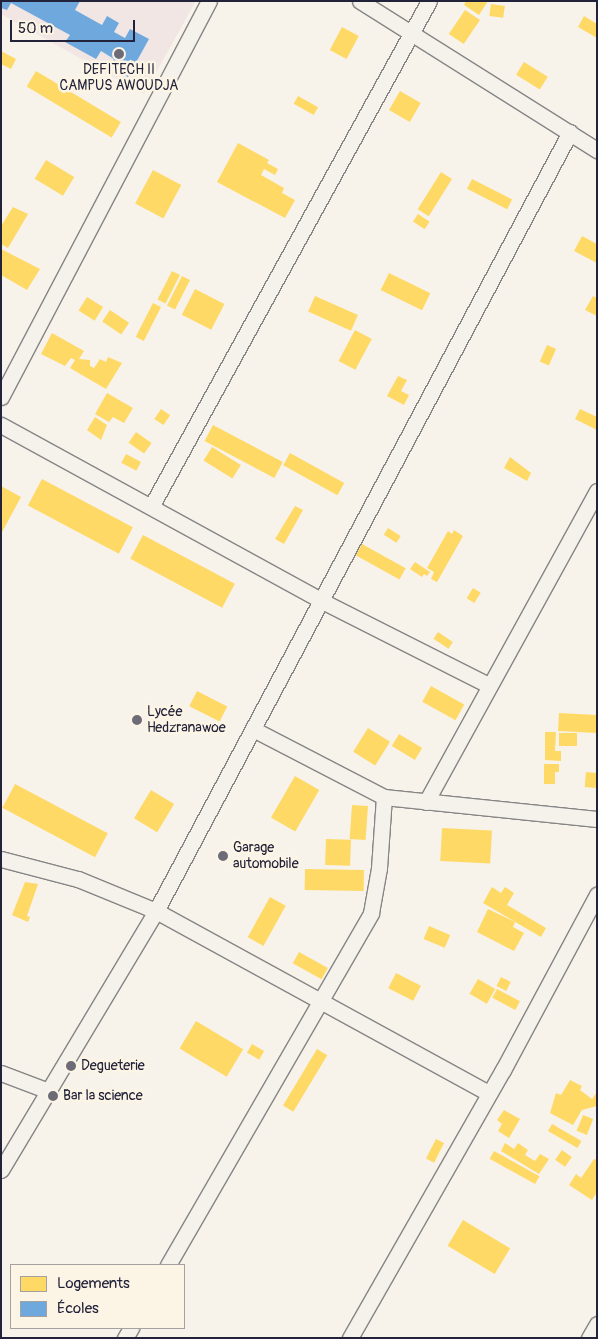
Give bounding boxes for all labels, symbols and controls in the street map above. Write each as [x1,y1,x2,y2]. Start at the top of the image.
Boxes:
scale bar [12,10,138,42]
text: 50 m [18,19,53,38]
marker: DEFITECH II CAMPUS AWOUDJA [113,48,125,60]
place label: DEFITECH II CAMPUS AWOUDJA [60,62,178,94]
place label: Lycée Hedzranawoe [147,704,226,736]
marker: Lycée Hedzranawoe [131,714,143,726]
place label: Garage automobile [233,840,299,872]
marker: Garage automobile [217,850,229,862]
place label: Degueterie [81,1058,145,1074]
marker: Degueterie [65,1060,77,1072]
place label: Bar la science [63,1088,143,1104]
marker: Bar la science [47,1090,59,1102]
legend [10,1264,185,1329]
text: Logements [57,1274,130,1293]
text: Écoles [57,1299,99,1318]

